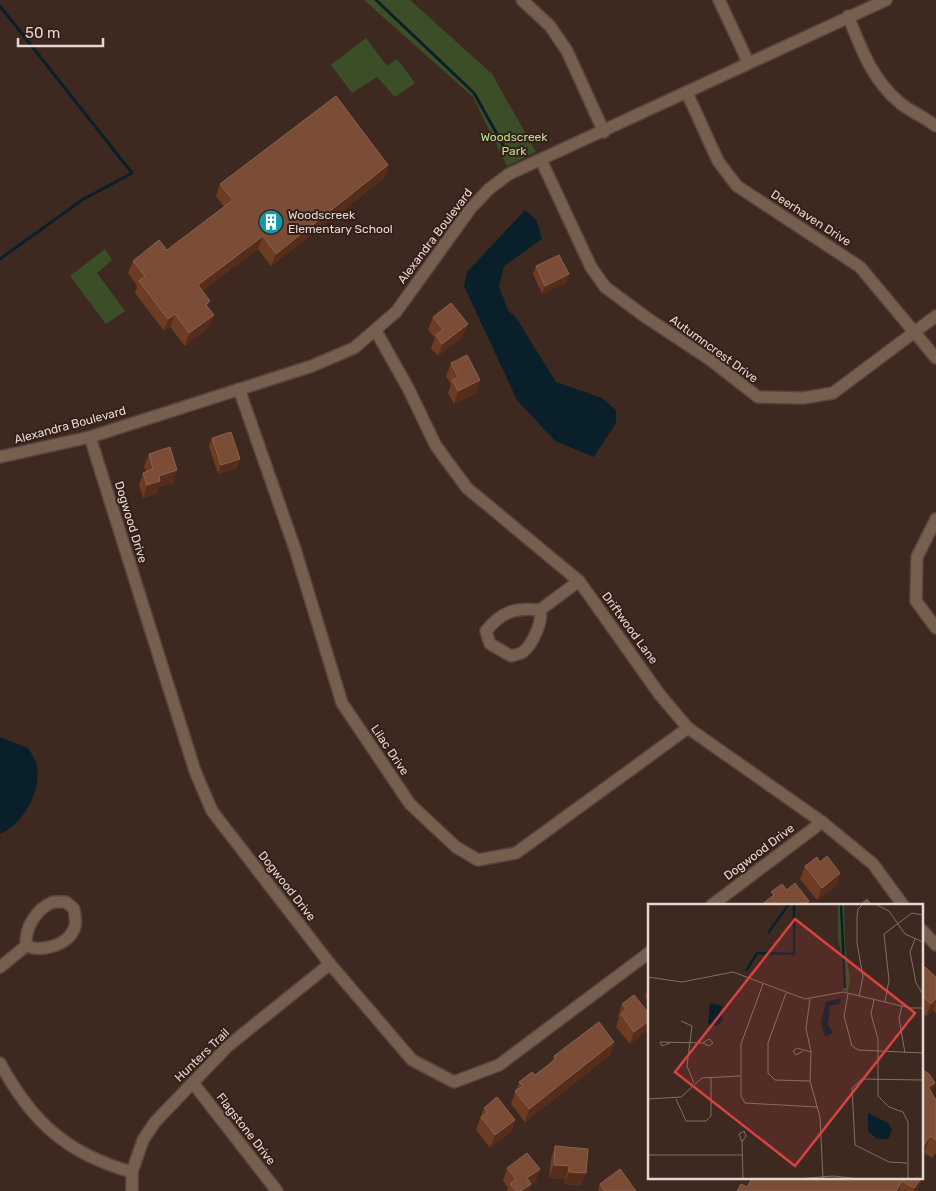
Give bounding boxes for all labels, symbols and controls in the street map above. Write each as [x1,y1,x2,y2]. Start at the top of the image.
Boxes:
scale bar [18,15,102,47]
text: 50 m [25,24,60,42]
park label: Woodscreek Park [480,130,548,158]
street label: Alexandra Boulevard [395,186,475,286]
street label: Deerhaven Drive [768,187,854,249]
place label: Woodscreek Elementary School [288,208,393,236]
building icon: Woodscreek Elementary School [258,209,284,235]
street label: Autumncrest Drive [667,312,761,386]
street label: Alexandra Boulevard [13,403,127,447]
street label: Dogwood Drive [112,480,150,565]
street label: Driftwood Lane [599,589,661,667]
street label: Lilac Drive [368,722,412,778]
street label: Dogwood Drive [721,821,797,883]
street label: Dogwood Drive [255,848,319,924]
inset map [648,904,924,1178]
street label: Hunters Trail [172,1025,232,1085]
street label: Flagstone Drive [214,1090,279,1168]

